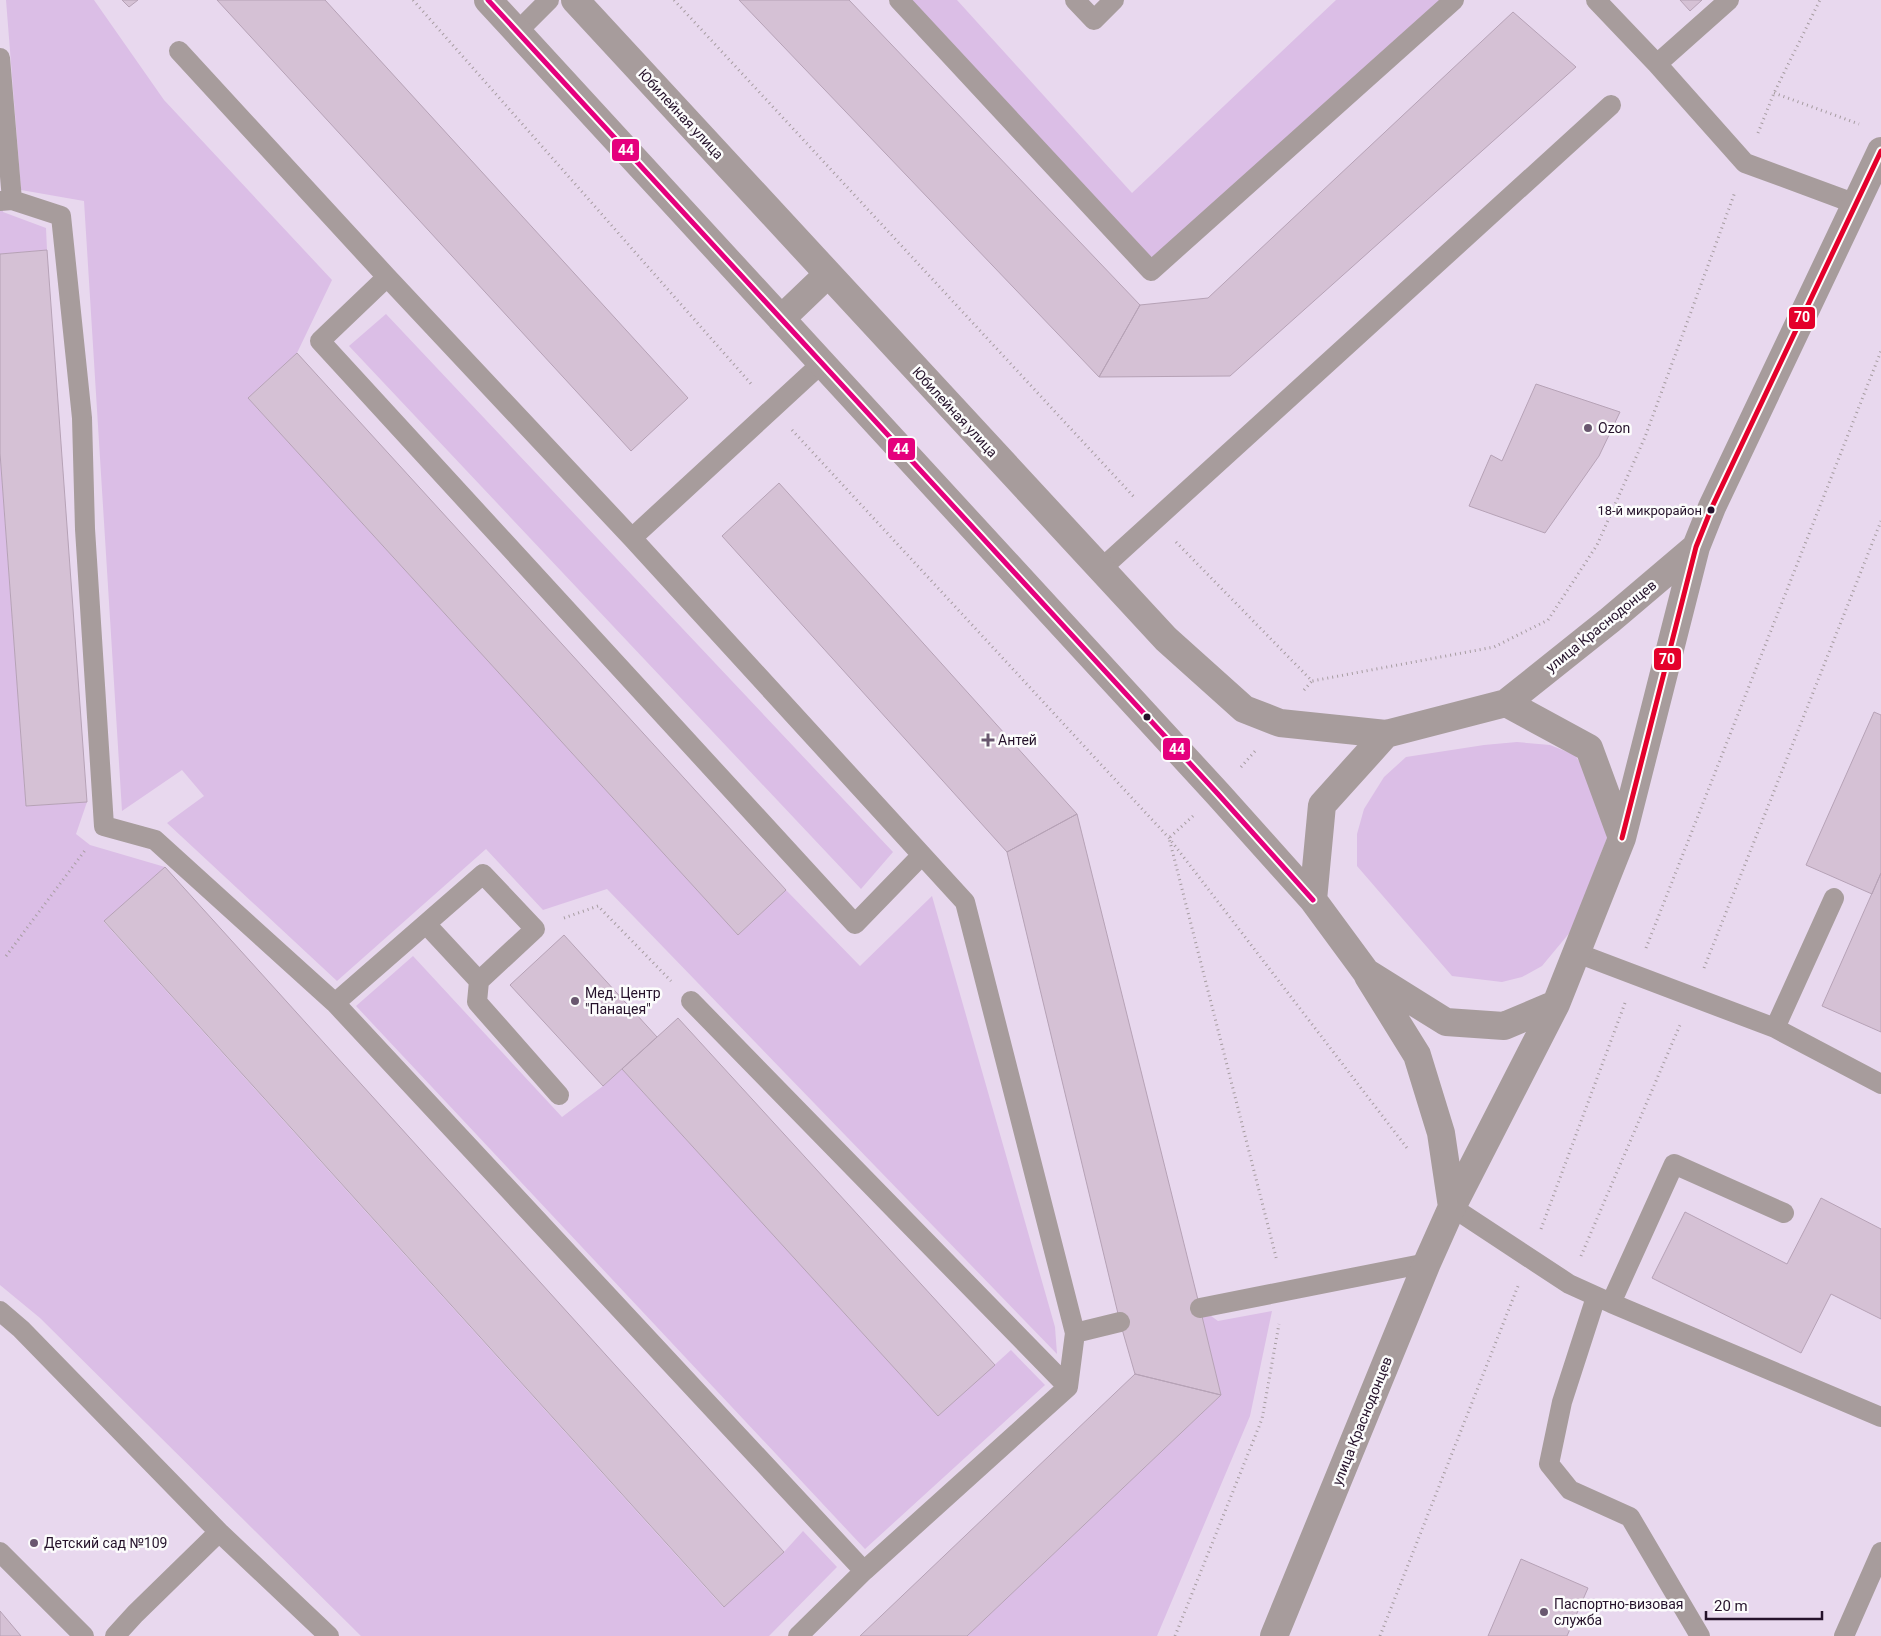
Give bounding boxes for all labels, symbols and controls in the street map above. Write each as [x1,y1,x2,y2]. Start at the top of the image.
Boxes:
street label: Юбилейная улица [635,66,727,162]
line badge: 44 [611,138,640,162]
text: 44 [618,142,634,158]
line badge: 70 [1788,306,1816,330]
text: 70 [1794,309,1810,325]
street label: Юбилейная улица [909,364,1001,460]
place label: Ozon [1598,420,1630,436]
marker: Ozon [1582,422,1594,434]
line badge: 44 [887,437,916,461]
text: 44 [893,441,909,457]
place label: 18-й микрорайон [1597,503,1702,518]
marker: 18-й микрорайон [1706,505,1716,515]
street label: улица Краснодонцев [1543,577,1659,675]
line badge: 70 [1653,647,1682,671]
text: 70 [1659,651,1675,667]
unlabelled marker [1142,712,1152,722]
place label: Антей [998,732,1037,748]
marker: Антей [982,734,994,746]
line badge: 44 [1162,737,1191,761]
text: 44 [1169,741,1185,757]
place label: Мед. Центр "Панацея" [585,985,661,1017]
marker: Мед. Центр "Панацея" [569,995,581,1007]
street label: улица Краснодонцев [1329,1354,1395,1488]
place label: Детский сад №109 [44,1535,167,1551]
marker: Детский сад №109 [28,1537,40,1549]
scale bar [1706,1588,1822,1620]
place label: Паспортно-визовая служба [1554,1596,1683,1628]
text: 20 m [1714,1597,1748,1615]
marker: Паспортно-визовая служба [1538,1606,1550,1618]

